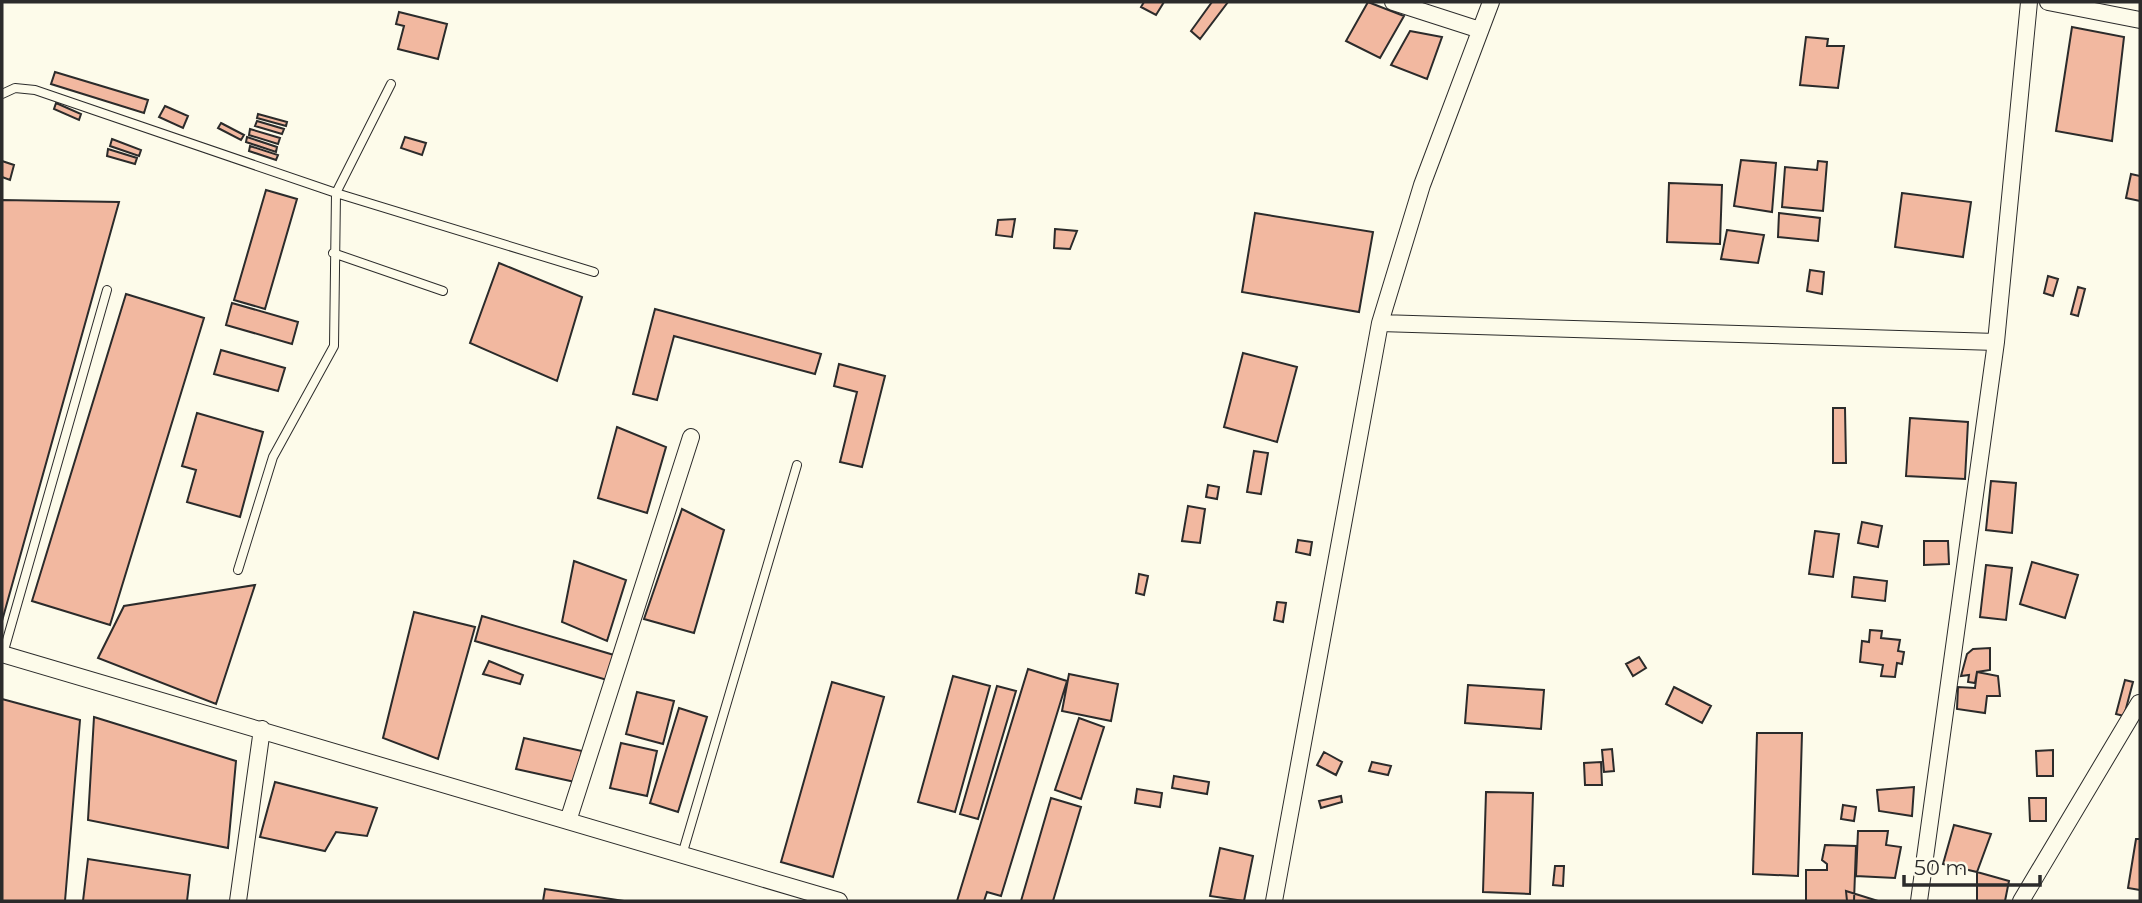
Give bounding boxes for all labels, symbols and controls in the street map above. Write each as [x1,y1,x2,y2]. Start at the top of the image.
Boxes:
scale bar [1904,844,2040,888]
text: 50 m [1914,855,1968,880]

